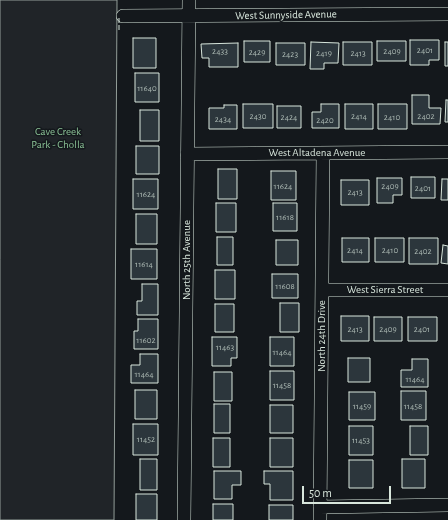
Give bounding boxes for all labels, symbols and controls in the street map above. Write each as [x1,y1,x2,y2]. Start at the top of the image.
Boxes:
street label: West Sunnyside Avenue [235,8,337,22]
house number: 2401 [417,45,433,55]
house number: 2433 [212,46,228,56]
house number: 2409 [383,46,401,56]
house number: 2429 [249,47,265,57]
house number: 2419 [316,48,332,58]
house number: 2413 [350,48,366,58]
house number: 2423 [282,49,298,59]
house number: 11640 [137,83,157,93]
house number: 2430 [250,111,266,121]
house number: 2414 [351,111,367,121]
house number: 2402 [417,111,435,121]
house number: 2424 [281,112,297,122]
house number: 2410 [384,112,400,122]
house number: 2434 [215,114,231,124]
house number: 2420 [316,115,334,125]
park label: Cave Creek Park - Cholla [31,125,85,151]
street label: West Altadena Avenue [269,146,365,160]
house number: 11624 [274,181,292,191]
house number: 2409 [381,181,399,191]
house number: 2401 [415,183,431,193]
house number: 2413 [347,187,363,197]
house number: 11624 [137,189,155,199]
house number: 11618 [276,212,294,222]
street label: North 25th Avenue [180,220,194,300]
house number: 2414 [347,245,363,255]
house number: 2410 [382,245,398,255]
house number: 2402 [414,246,432,256]
house number: 11614 [135,259,153,269]
house number: 11608 [275,281,295,291]
street label: West Sierra Street [347,283,423,297]
street label: North 24th Drive [315,300,329,372]
house number: 2413 [347,324,363,334]
house number: 2409 [379,324,397,334]
house number: 2401 [414,324,430,334]
house number: 11602 [136,335,156,345]
house number: 11463 [216,342,234,352]
house number: 11464 [272,347,292,357]
house number: 11464 [134,369,154,379]
house number: 11464 [405,374,425,384]
house number: 11458 [273,380,291,390]
house number: 11459 [353,401,371,411]
house number: 11458 [404,401,422,411]
house number: 11452 [137,434,155,444]
house number: 11453 [352,435,370,445]
scale bar [304,478,393,504]
text: 50 m [309,487,332,499]

